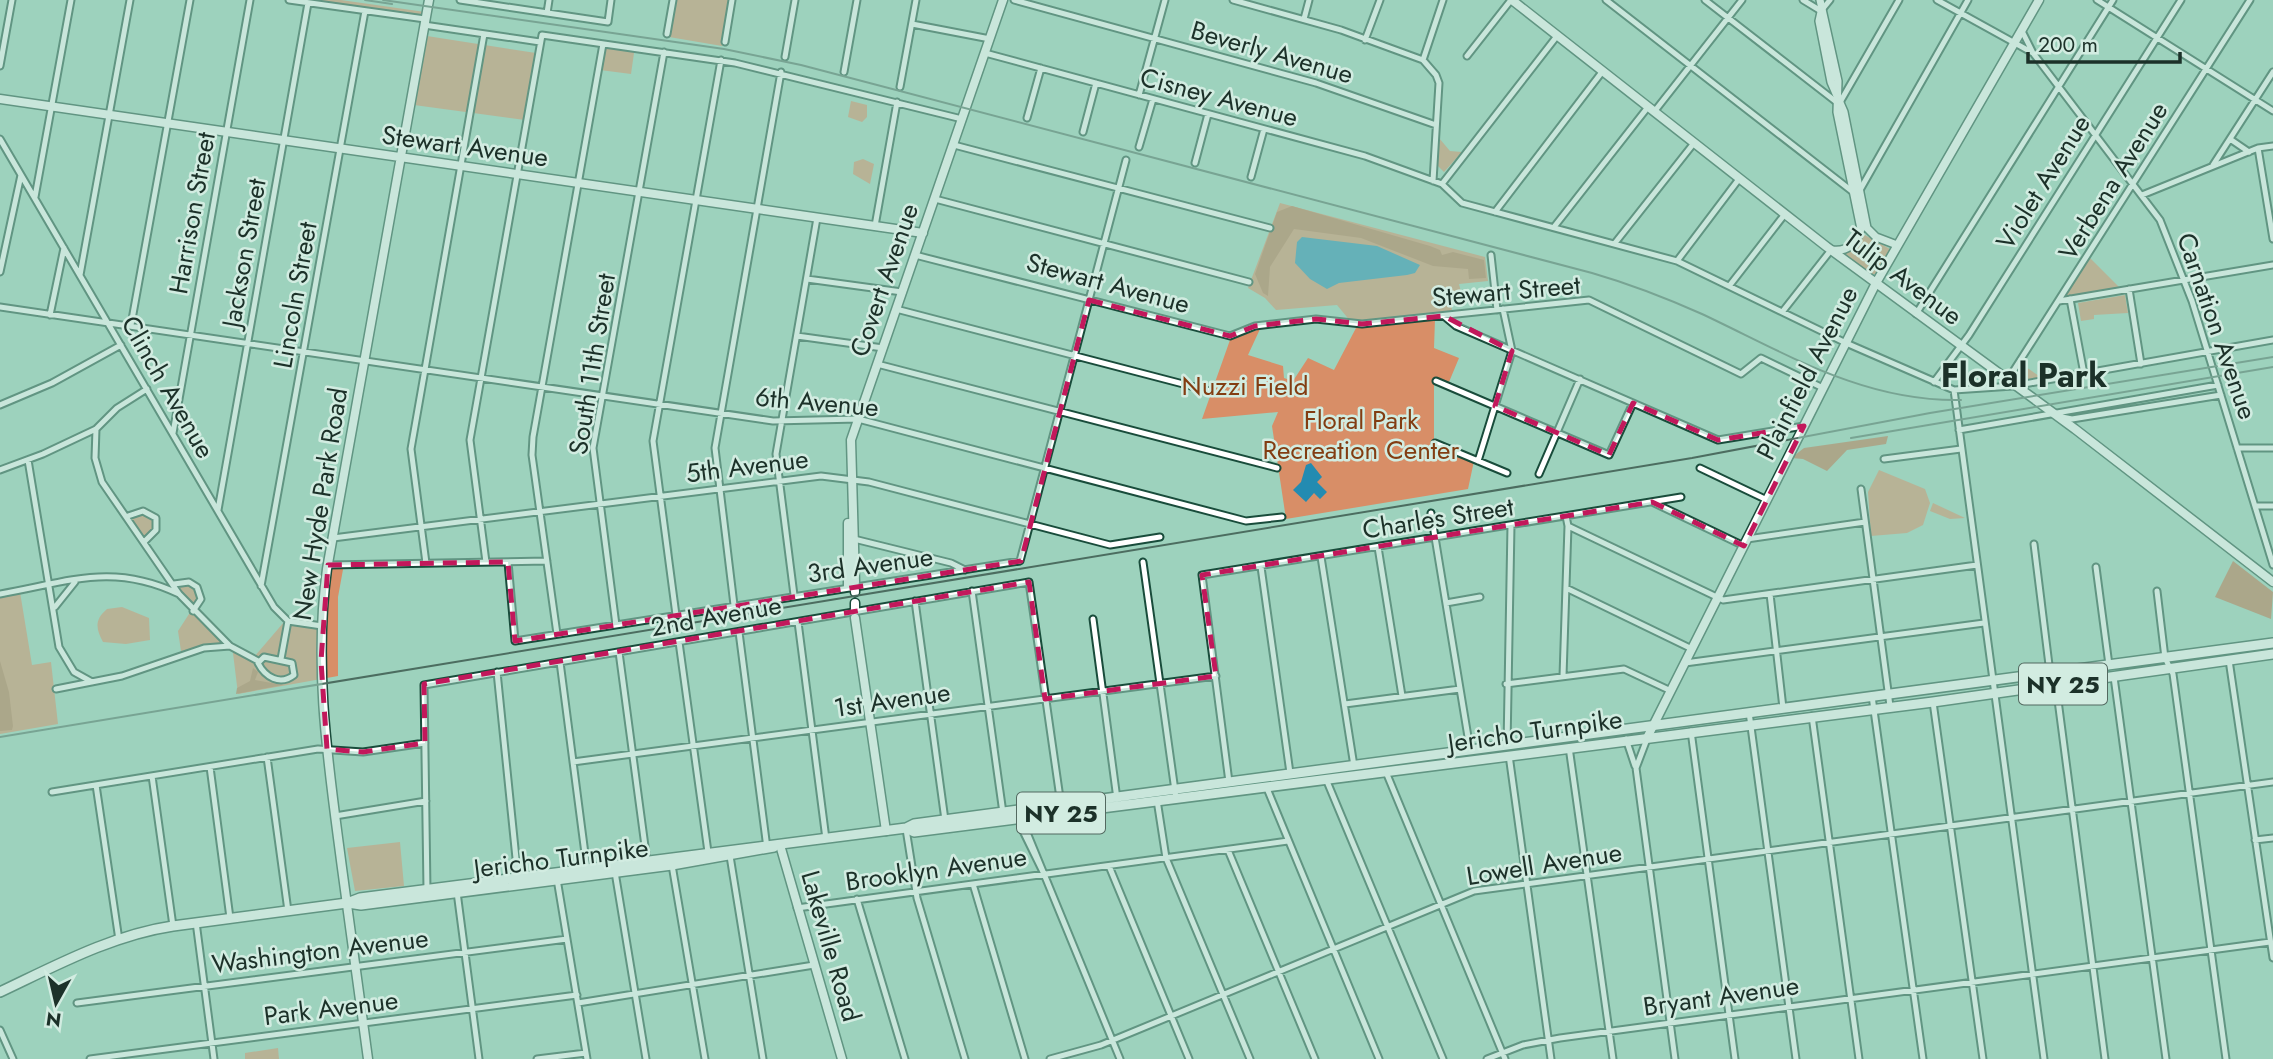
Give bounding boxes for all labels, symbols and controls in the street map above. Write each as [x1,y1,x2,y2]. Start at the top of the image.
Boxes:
street label: Beverly Avenue [1186,11,1358,93]
scale bar [2028,21,2180,65]
text: 200 m [2038,30,2098,60]
street label: Cisney Avenue [1136,58,1302,136]
street label: Verbena Avenue [2049,94,2177,268]
street label: Violet Avenue [1986,107,2100,257]
street label: Stewart Avenue [379,116,551,176]
street label: Harrison Street [159,128,225,297]
street label: Jackson Street [212,175,276,333]
street label: Covert Avenue [840,198,928,362]
street label: Lincoln Street [263,218,327,371]
street label: Tulip Avenue [1836,220,1970,334]
street label: Carnation Avenue [2167,228,2267,424]
street label: Stewart Avenue [1022,243,1194,323]
street label: Stewart Street [1430,266,1582,316]
street label: South 11th Street [559,270,625,457]
street label: Plainfield Avenue [1747,280,1867,466]
street label: Clinch Avenue [112,309,224,465]
district label: Floral Park [1941,352,2107,399]
park label: Nuzzi Field [1181,367,1309,405]
street label: 6th Avenue [754,378,880,426]
street label: New Hyde Park Road [283,385,357,623]
park label: Floral Park Recreation Center [1263,401,1459,469]
street label: 5th Avenue [683,440,811,492]
street label: Charles Street [1360,487,1517,549]
street label: 3rd Avenue [805,537,935,593]
street label: 2nd Avenue [648,586,784,646]
road number: NY 25 [2019,664,2107,704]
street label: 1st Avenue [831,673,953,727]
street label: Jericho Turnpike [1442,700,1625,762]
road number: NY 25 [1017,792,1105,834]
street label: Jericho Turnpike [469,828,650,888]
street label: Lowell Avenue [1464,833,1624,895]
street label: Brooklyn Avenue [843,837,1029,901]
street label: Lakeville Road [791,866,871,1026]
street label: Washington Avenue [210,919,430,983]
street label: Bryant Avenue [1641,966,1801,1026]
north arrow [21,968,91,1038]
street label: Park Avenue [262,981,400,1035]
text: N [44,1005,63,1034]

